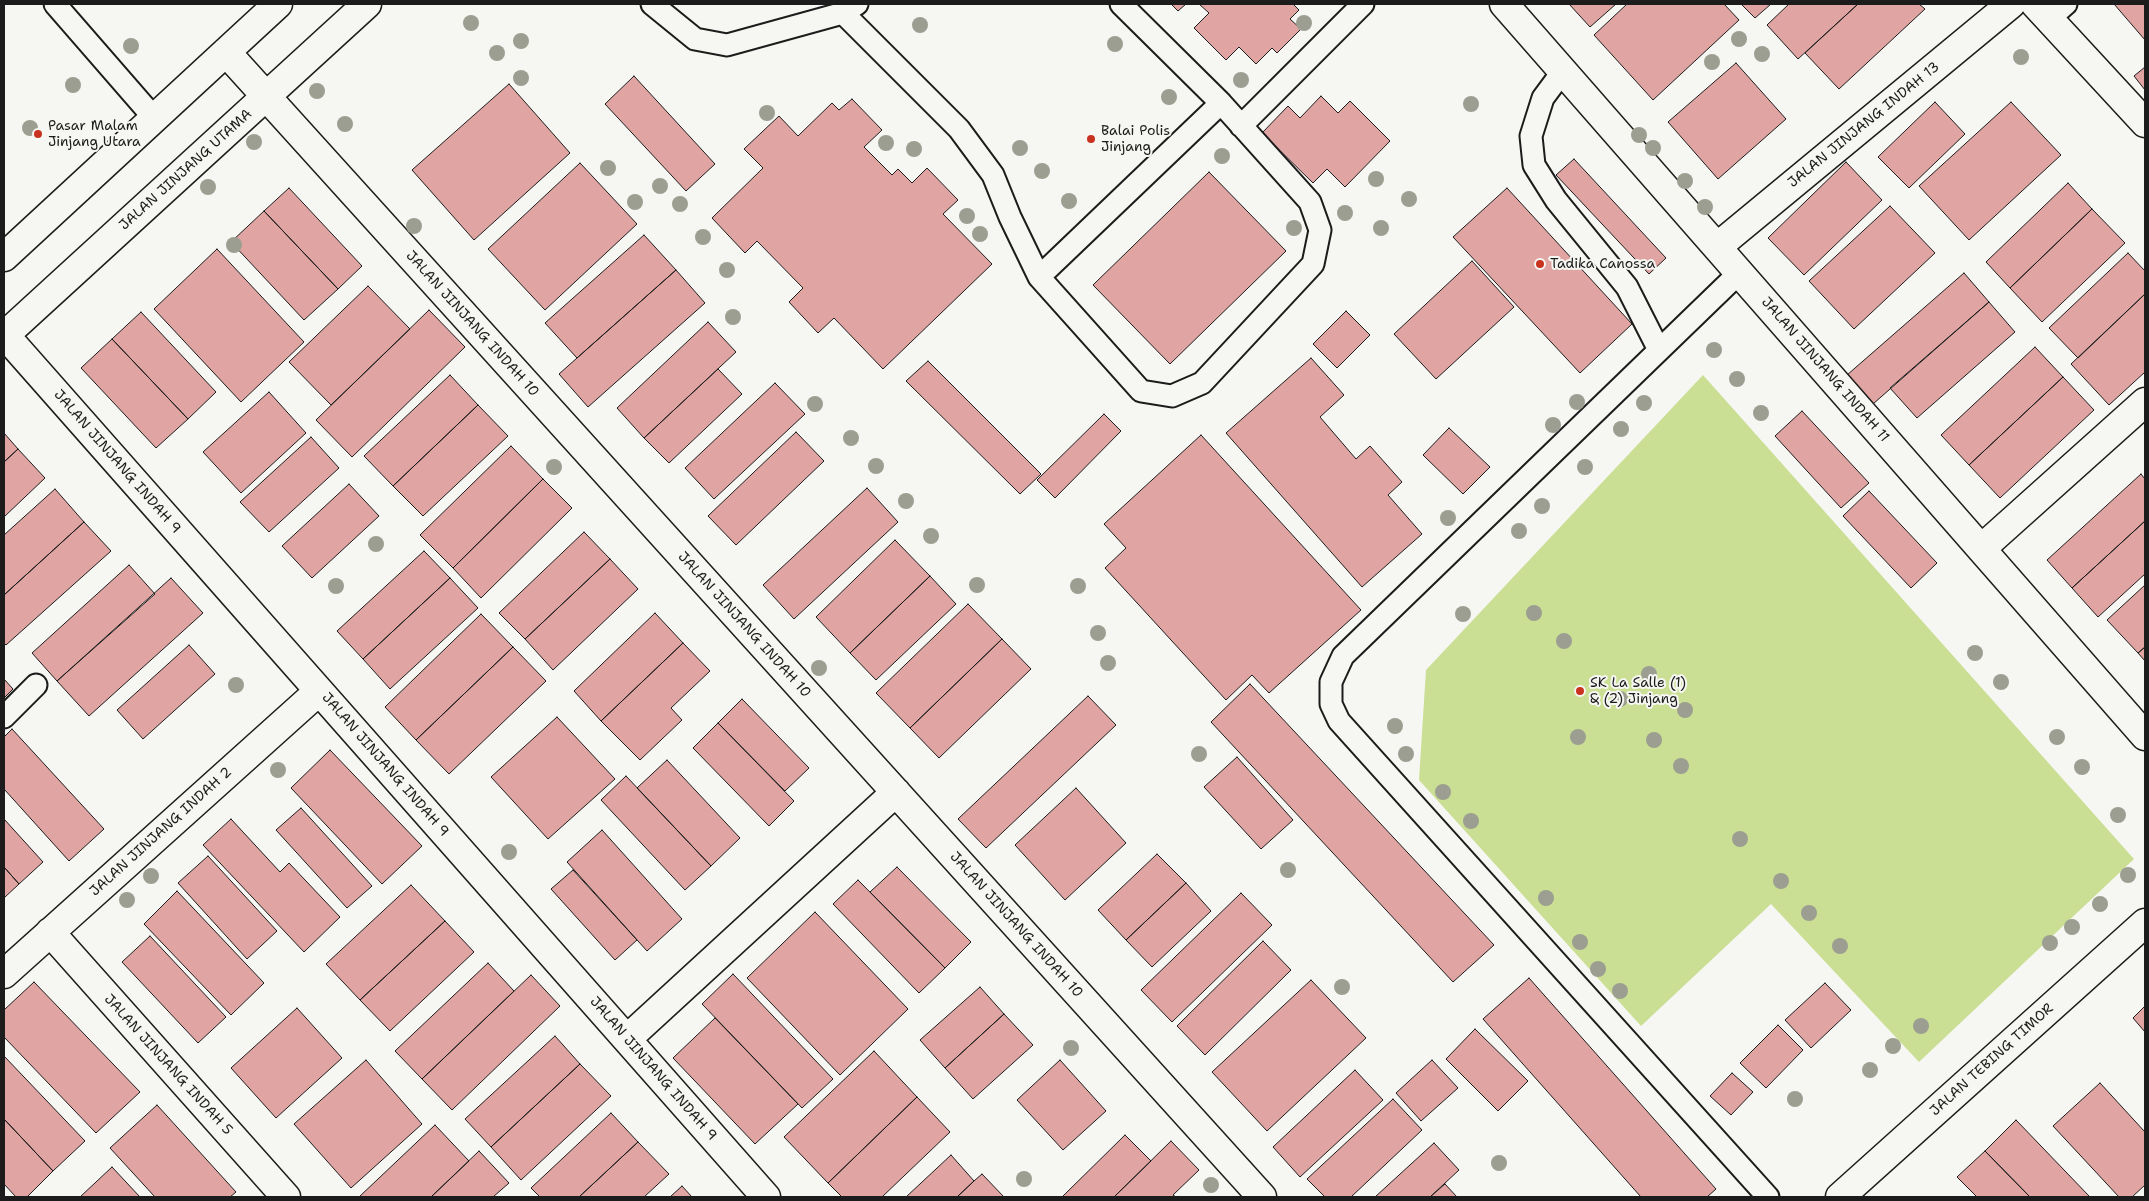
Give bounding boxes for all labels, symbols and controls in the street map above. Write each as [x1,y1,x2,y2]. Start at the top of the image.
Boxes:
street label: JALAN JINJANG INDAH 13 [1785,59,1943,191]
street label: JALAN JINJANG UTAMA [116,106,256,234]
place label: Pasar Malam Jinjang Utara [48,118,141,150]
place label: Balai Polis Jinjang [1101,123,1170,156]
marker: Pasar Malam Jinjang Utara [32,128,44,140]
marker: Balai Polis Jinjang [1085,133,1097,145]
street label: JALAN JINJANG INDAH 10 [402,248,542,400]
place label: Tadika Canossa [1550,256,1655,272]
marker: Tadika Canossa [1534,258,1546,270]
street label: JALAN JINJANG INDAH 11 [1758,294,1892,446]
street label: JALAN JINJANG INDAH 9 [50,387,184,537]
street label: JALAN JINJANG INDAH 10 [674,549,814,701]
place label: SK La Salle (1) & (2) Jinjang [1590,675,1686,708]
marker: SK La Salle (1) & (2) Jinjang [1574,685,1586,697]
street label: JALAN JINJANG INDAH 9 [318,690,452,840]
street label: JALAN JINJANG INDAH 2 [87,764,235,900]
street label: JALAN JINJANG INDAH 10 [946,849,1086,1001]
street label: JALAN JINJANG INDAH 5 [100,991,236,1139]
street label: JALAN JINJANG INDAH 9 [586,994,720,1144]
street label: JALAN TEBING TIMOR [1927,1000,2057,1120]

